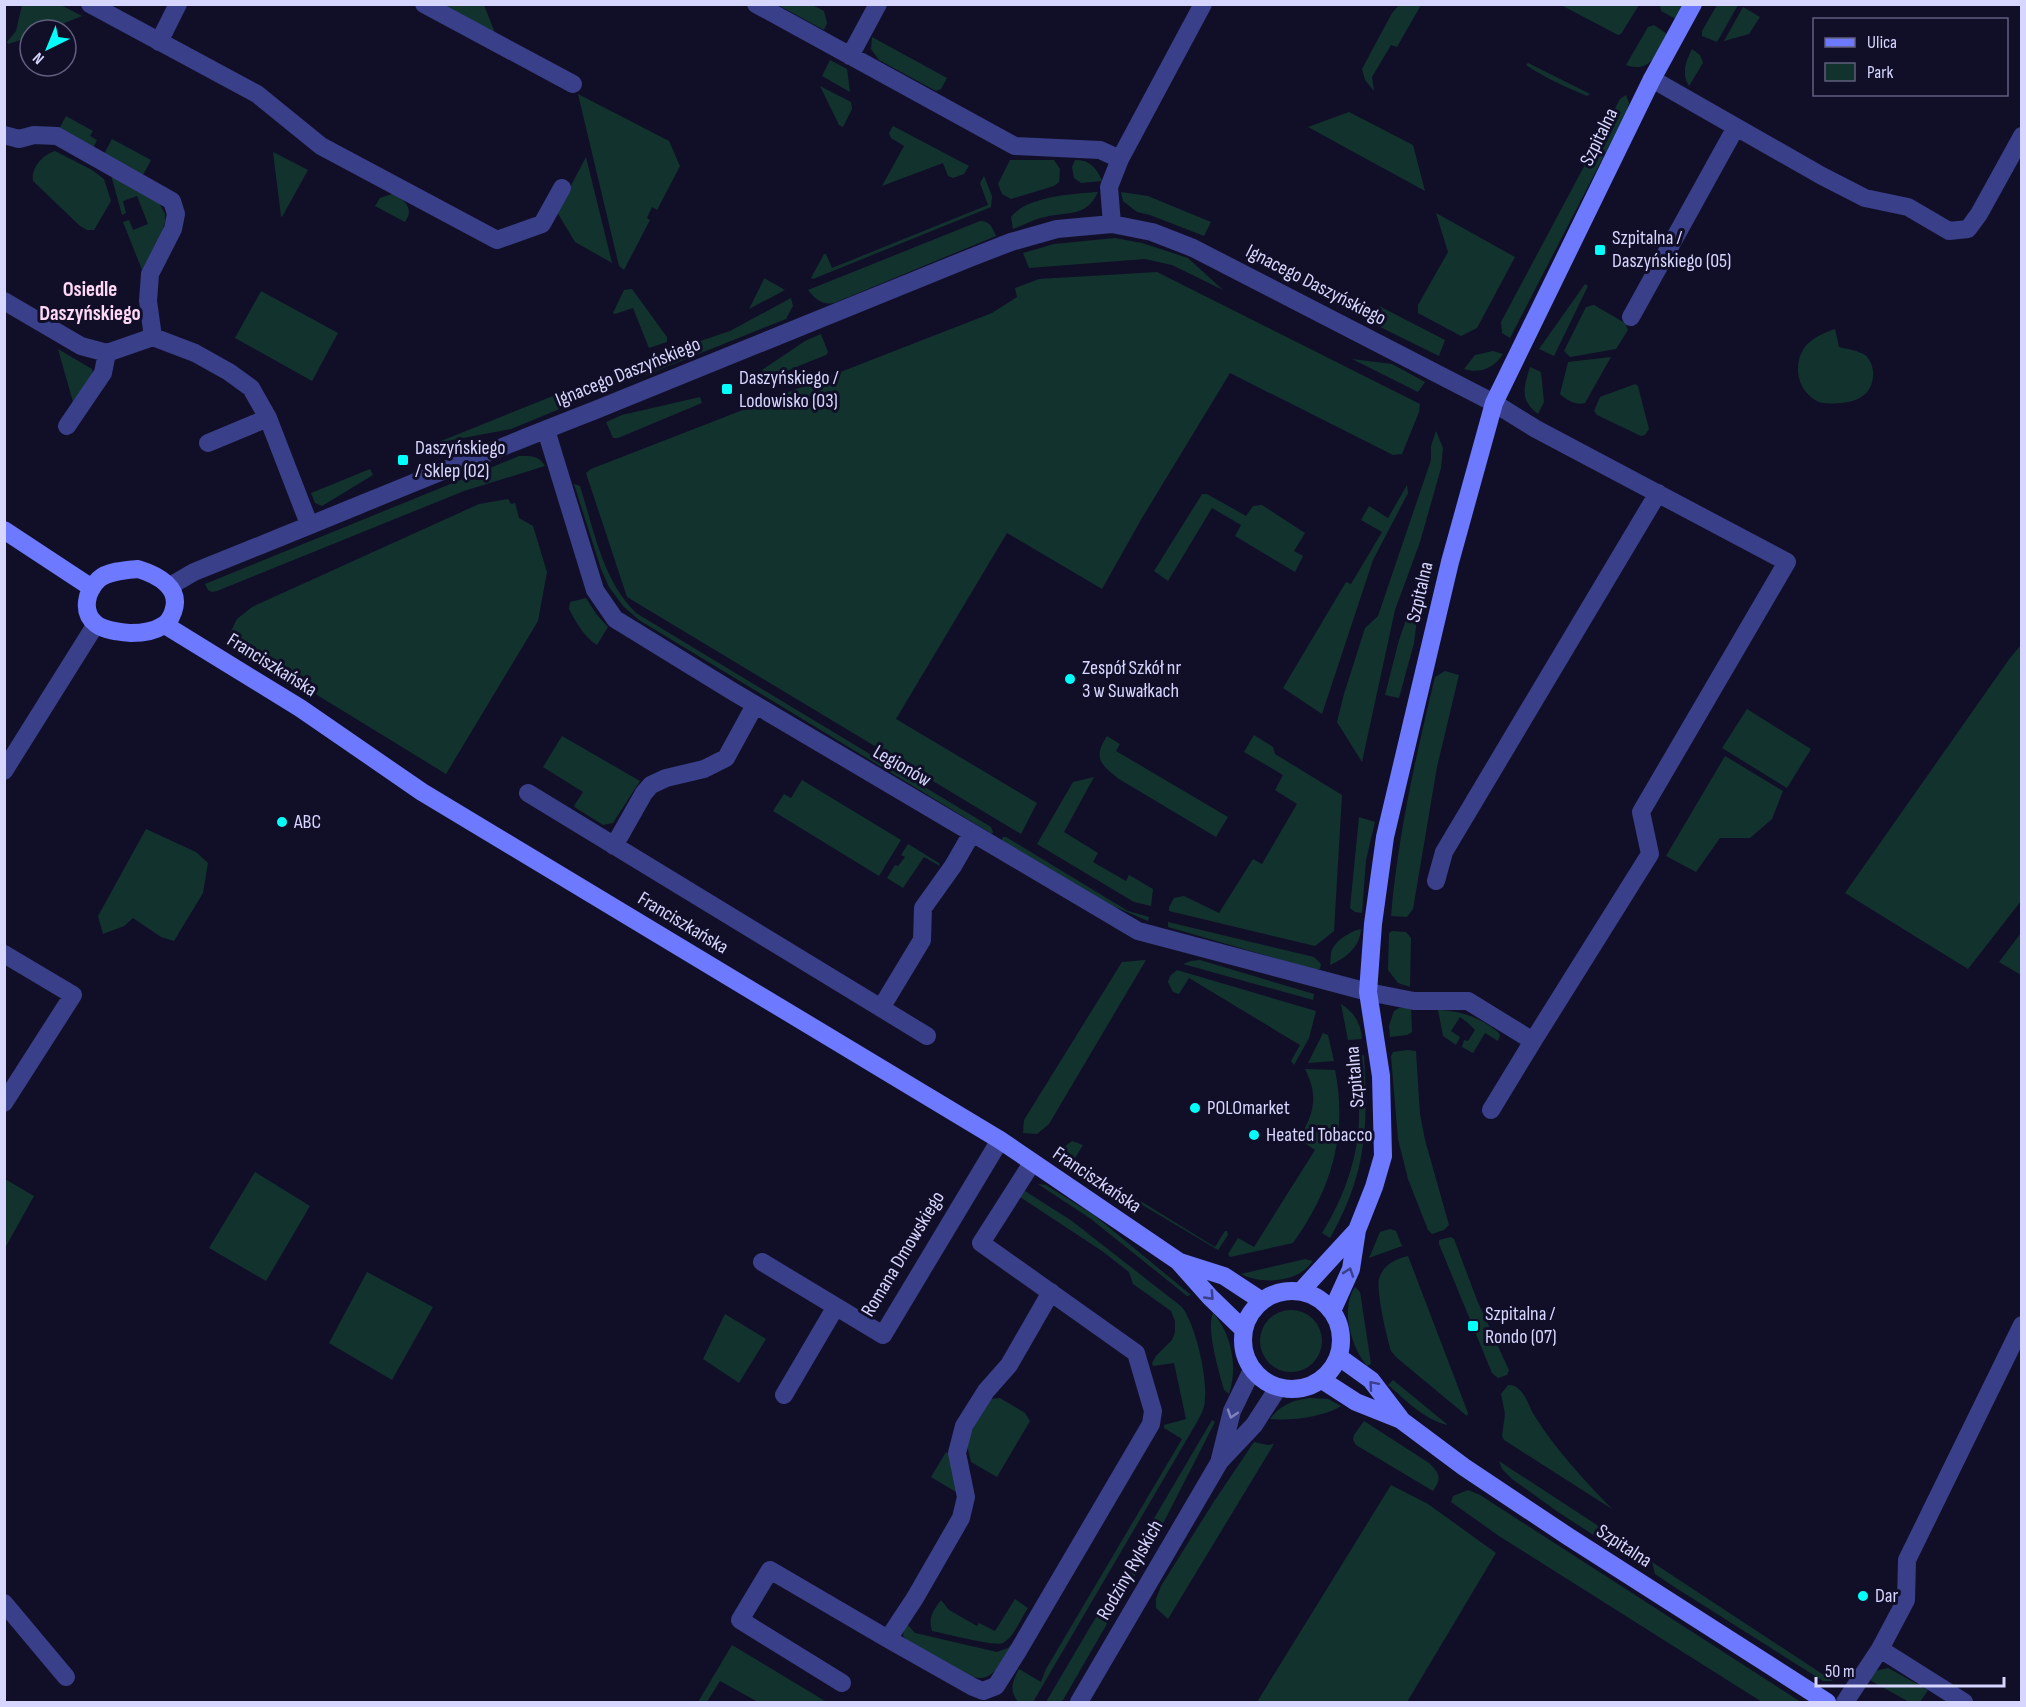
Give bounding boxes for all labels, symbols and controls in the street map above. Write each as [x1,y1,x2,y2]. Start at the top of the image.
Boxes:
north arrow [18,18,78,78]
legend [1813,18,2008,96]
text: Ulica [1867,32,1897,53]
text: N [29,48,48,68]
text: Park [1867,62,1893,83]
street label: Szpitalna [1575,104,1623,170]
place label: Szpitalna / Daszyńskiego (05) [1612,226,1731,273]
street label: Ignacego Daszyńskiego [1242,239,1390,331]
marker: Szpitalna / Daszyńskiego (05) [1593,243,1607,257]
district label: Osiedle Daszyńskiego [39,277,141,326]
street label: Ignacego Daszyńskiego [552,332,704,412]
place label: Daszyńskiego / Lodowisko (03) [739,366,839,413]
marker: Daszyńskiego / Lodowisko (03) [720,382,734,396]
place label: Daszyńskiego / Sklep (02) [415,436,506,483]
marker: Daszyńskiego / Sklep (02) [396,453,410,467]
street label: Szpitalna [1401,559,1439,625]
street label: Franciszkańska [223,628,321,702]
place label: Zespół Szkół nr 3 w Suwałkach [1082,656,1181,703]
marker: Zespół Szkół nr 3 w Suwałkach [1063,672,1077,686]
street label: Legionów [869,740,935,792]
place label: ABC [293,810,321,834]
marker: ABC [275,815,289,829]
street label: Franciszkańska [633,887,733,959]
street label: Szpitalna [1340,1045,1370,1109]
place label: POLOmarket [1207,1096,1290,1120]
marker: POLOmarket [1188,1101,1202,1115]
place label: Heated Tobacco [1266,1123,1373,1147]
marker: Heated Tobacco [1247,1128,1261,1142]
street label: Franciszkańska [1048,1142,1146,1218]
street label: Romana Dmowskiego [856,1187,950,1321]
one-way arrow [1341,1267,1354,1278]
one-way arrow [1202,1289,1213,1300]
place label: Szpitalna / Rondo (07) [1485,1302,1557,1349]
marker: Szpitalna / Rondo (07) [1466,1319,1480,1333]
one-way arrow [1370,1381,1381,1392]
one-way arrow [1227,1408,1239,1419]
street label: Rodziny Rylskich [1092,1516,1168,1624]
street label: Szpitalna [1592,1519,1656,1573]
place label: Dar [1875,1584,1898,1608]
marker: Dar [1856,1589,1870,1603]
scale bar [1816,1650,2004,1688]
text: 50 m [1825,1661,1855,1682]

